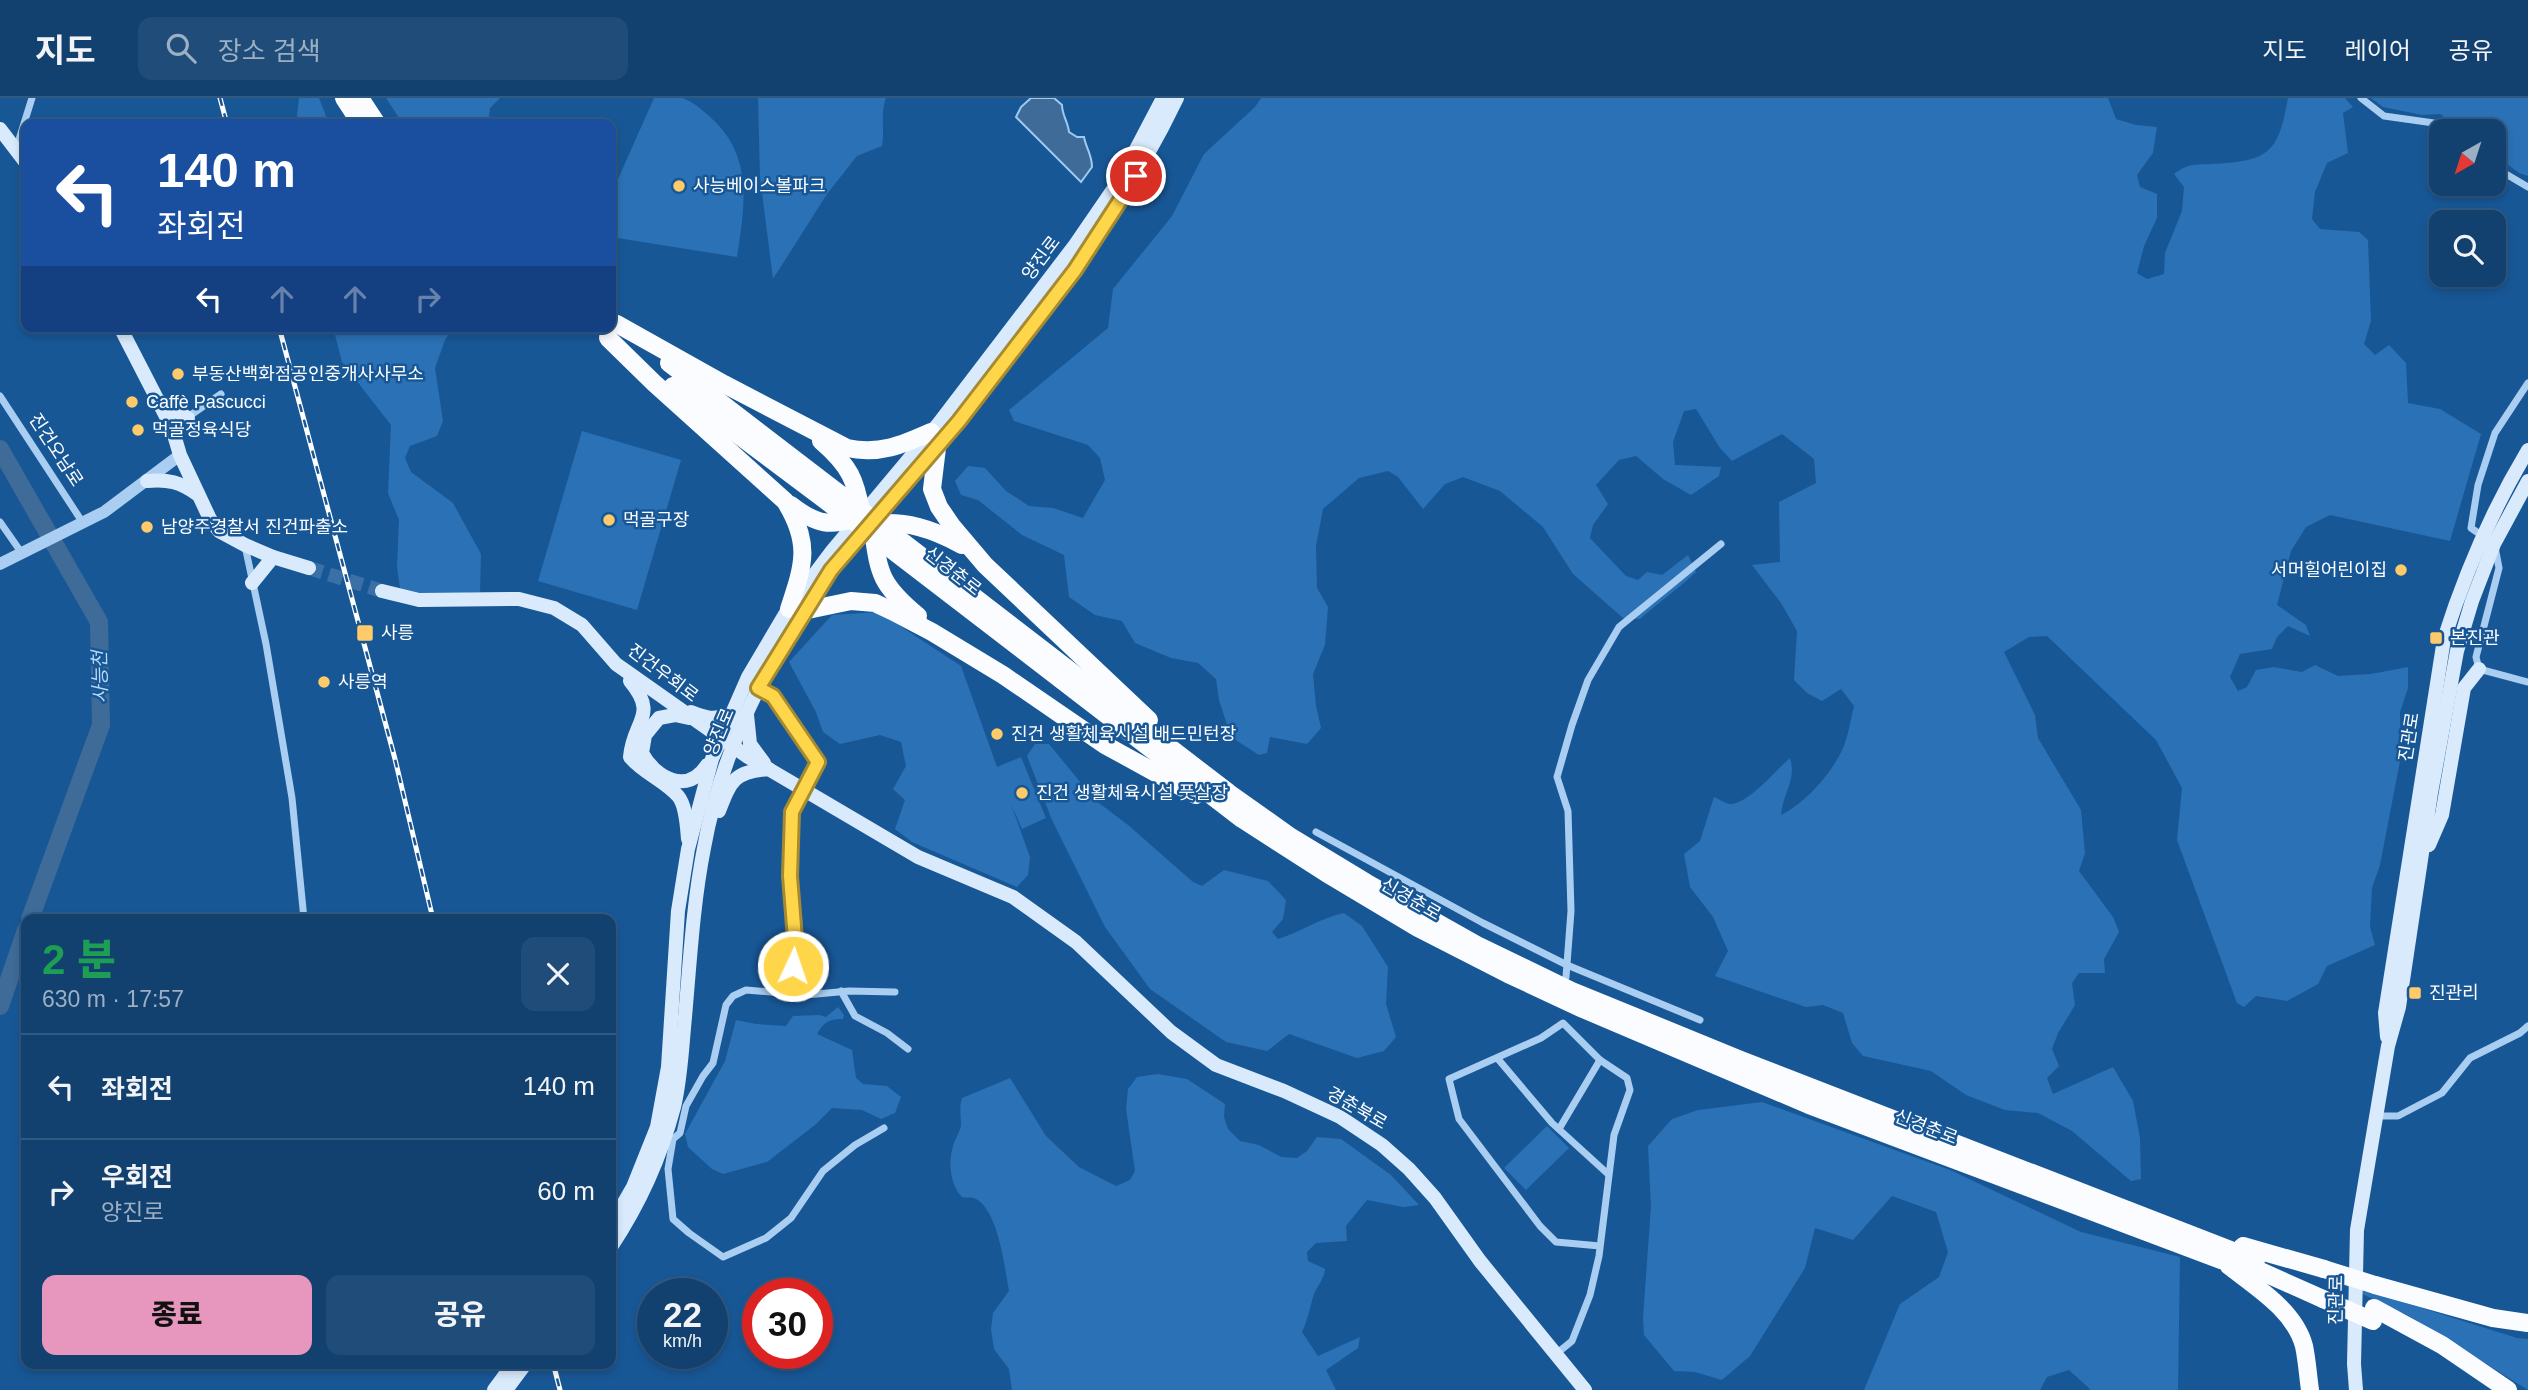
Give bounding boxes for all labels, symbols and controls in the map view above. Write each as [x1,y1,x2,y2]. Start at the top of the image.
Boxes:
search box [138,17,628,80]
icon: search [162,29,200,67]
text: 지도 [35,32,96,69]
text: 장소 검색 [218,36,321,66]
text: 지도 [2262,37,2307,64]
text: 레이어 [2345,37,2411,64]
text: 공유 [2449,37,2493,64]
north arrow [2429,119,2506,196]
map controls [2429,119,2506,287]
text: 140 m [157,143,296,197]
pin [1106,146,1166,206]
icon: left [42,147,133,238]
icon: arrive [1117,157,1155,195]
place label: 사능베이스볼파크 [693,176,825,196]
marker: 사능베이스볼파크 [671,178,687,194]
text: 좌회전 [157,208,245,244]
button: search [2429,210,2506,287]
street label: 양진로 [1018,232,1064,284]
icon: left [190,280,228,318]
icon: ahead [263,280,301,318]
icon: ahead [336,280,374,318]
icon: right [409,280,447,318]
place label: 부동산백화점공인중개사사무소 [192,364,424,384]
marker: 부동산백화점공인중개사사무소 [170,366,186,382]
place label: Caffè Pascucci [146,392,266,412]
marker: Caffè Pascucci [124,394,140,410]
street label: 진건오남로 [25,410,87,490]
place label: 먹골정육식당 [152,420,251,440]
marker: 먹골정육식당 [130,422,146,438]
place label: 먹골구장 [623,510,689,530]
marker: 먹골구장 [601,512,617,528]
place label: 남양주경찰서 진건파출소 [161,517,348,537]
marker: 남양주경찰서 진건파출소 [139,519,155,535]
street label: 신경춘로 [921,543,985,599]
place label: 서머힐어린이집 [2271,560,2387,580]
marker: 서머힐어린이집 [2393,562,2409,578]
marker: 사릉 [355,623,375,643]
place label: 사릉 [381,623,414,643]
place label: 본진관 [2450,628,2500,648]
marker: 본진관 [2428,630,2444,646]
street label: 진건우회로 [624,640,702,706]
water label: 사능천 [89,649,111,703]
place label: 사릉역 [338,672,388,692]
marker: 사릉역 [316,674,332,690]
street label: 양진로 [700,705,738,759]
street label: 진관로 [2395,711,2423,763]
place label: 진건 생활체육시설 배드민턴장 [1011,724,1236,744]
marker: 진건 생활체육시설 배드민턴장 [989,726,1005,742]
place label: 진건 생활체육시설 풋살장 [1036,783,1228,803]
marker: 진건 생활체육시설 풋살장 [1014,785,1030,801]
street label: 신경춘로 [1377,874,1445,924]
position arrow [756,929,830,1003]
text: 2 분 [42,936,116,983]
button: close [521,937,595,1011]
place label: 진관리 [2429,983,2479,1003]
marker: 진관리 [2407,985,2423,1001]
text: 630 m · 17:57 [42,986,184,1012]
icon: left [42,1068,80,1106]
text: 140 m [523,1071,595,1101]
text: 좌회전 [101,1074,173,1104]
street label: 경춘북로 [1323,1083,1391,1133]
street label: 신경춘로 [1891,1106,1961,1148]
text: 우회전 [101,1162,173,1192]
icon: right [42,1173,80,1211]
text: 60 m [537,1176,595,1206]
text: 양진로 [101,1199,164,1225]
button: 종료 [42,1275,312,1355]
button: 공유 [326,1275,595,1355]
street label: 진관로 [2326,1275,2346,1325]
speed limit sign: 30 [742,1278,833,1369]
text: 22 [663,1295,702,1334]
text: km/h [663,1331,702,1351]

